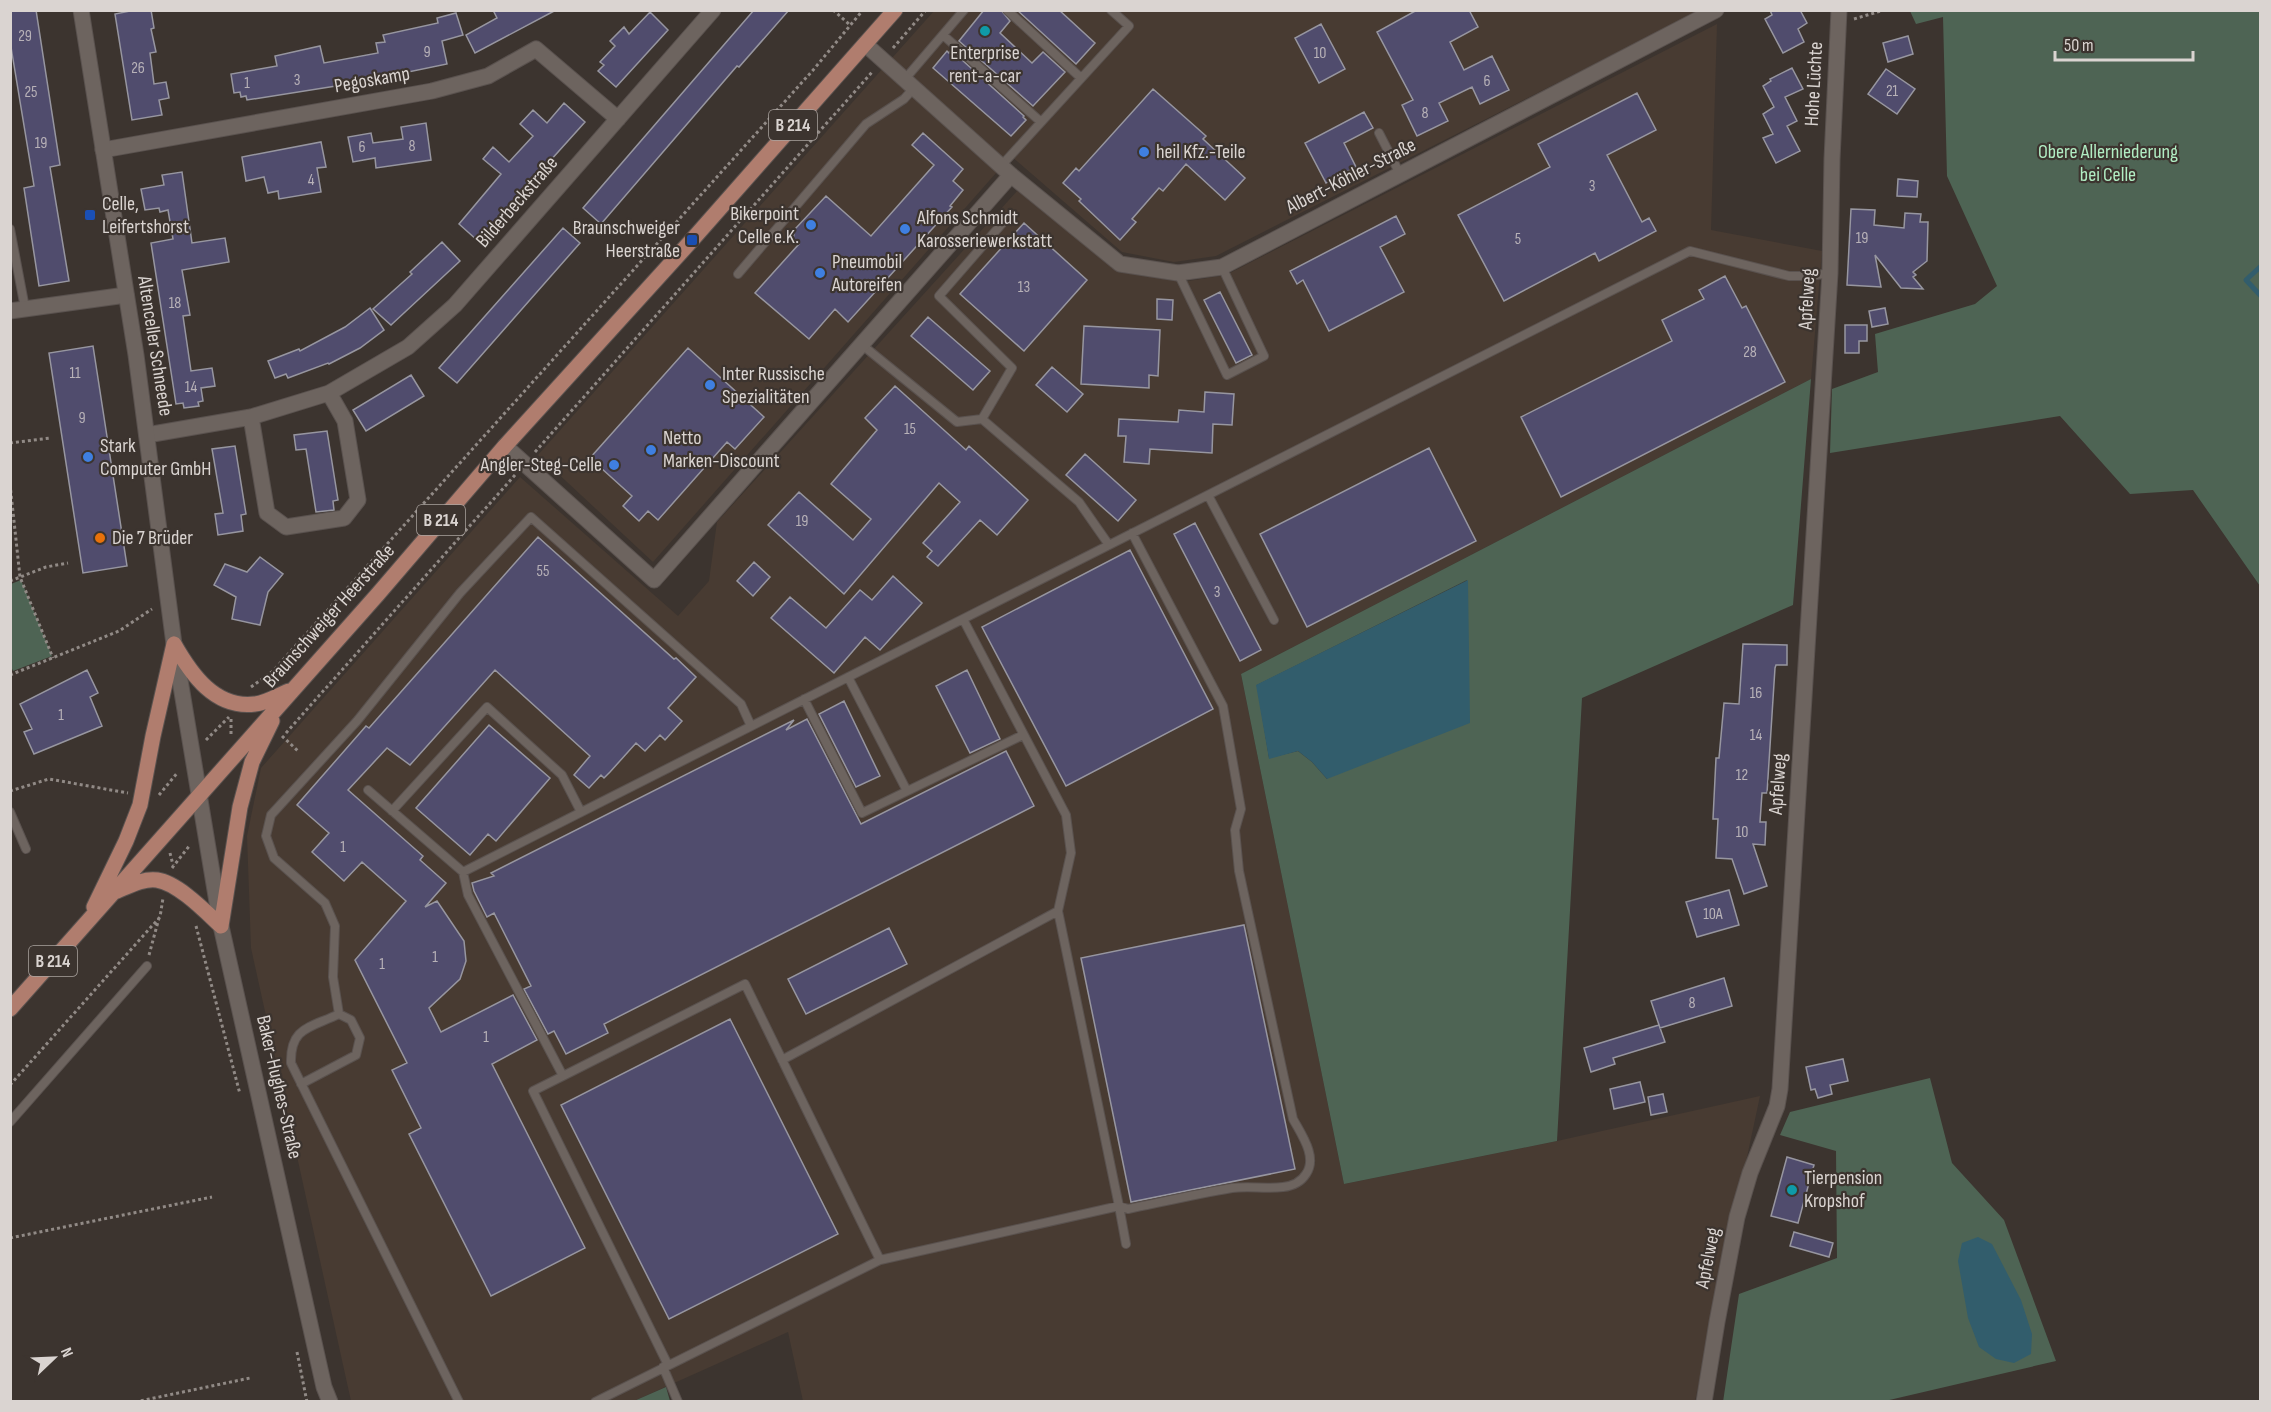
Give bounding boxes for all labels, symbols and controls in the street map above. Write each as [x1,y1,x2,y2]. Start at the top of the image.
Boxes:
marker: Enterprise rent-a-car [978,24,992,38]
scale bar [2055,24,2193,62]
house number: 29 [18,27,32,46]
text: 50 m [2064,35,2094,56]
place label: Enterprise rent-a-car [949,41,1021,88]
street label: Hohe Lüchte [1800,41,1828,127]
house number: 9 [423,43,431,62]
house number: 10 [1314,44,1326,63]
house number: 26 [131,59,145,78]
street label: Pegoskamp [332,62,412,98]
house number: 3 [294,71,300,90]
house number: 6 [1483,72,1491,91]
house number: 1 [244,74,250,93]
house number: 21 [1886,82,1899,101]
house number: 25 [24,83,38,102]
house number: 8 [1421,104,1429,123]
road number: B 214 [769,110,817,140]
street label: Albert-Köhler-Straße [1281,133,1420,220]
house number: 19 [35,134,47,153]
house number: 8 [408,137,416,156]
house number: 6 [358,138,366,157]
place label: heil Kfz.-Teile [1156,140,1245,164]
park label: Obere Allerniederung bei Celle [2038,140,2178,187]
marker: heil Kfz.-Teile [1137,145,1151,159]
street label: Bilderbeckstraße [471,151,563,253]
house number: 4 [308,171,315,190]
house number: 3 [1589,177,1595,196]
place label: Celle, Leifertshorst [102,192,189,239]
place label: Bikerpoint Celle e.K. [730,202,799,249]
place label: Alfons Schmidt Karosseriewerkstatt [916,206,1052,253]
marker: Celle, Leifertshorst [83,208,97,222]
place label: Braunschweiger Heerstraße [573,216,680,263]
marker: Bikerpoint Celle e.K. [804,218,818,232]
marker: Alfons Schmidt Karosseriewerkstatt [898,222,912,236]
house number: 19 [1856,229,1868,248]
house number: 5 [1515,230,1521,249]
marker: Braunschweiger Heerstraße [685,233,699,247]
place label: Pneumobil Autoreifen [831,250,902,297]
marker: Pneumobil Autoreifen [813,266,827,280]
street label: Apfelweg [1793,268,1821,331]
street label: Altenceller Schneede [132,273,178,418]
house number: 13 [1018,278,1030,297]
house number: 18 [169,294,181,313]
house number: 28 [1743,343,1757,362]
place label: Inter Russische Spezialitäten [722,362,825,409]
house number: 11 [69,364,81,383]
house number: 14 [185,378,197,397]
marker: Inter Russische Spezialitäten [703,378,717,392]
house number: 9 [78,409,86,428]
house number: 15 [904,420,916,439]
place label: Netto Marken-Discount [663,426,780,473]
place label: Stark Computer GmbH [100,434,212,481]
marker: Netto Marken-Discount [644,443,658,457]
marker: Stark Computer GmbH [81,450,95,464]
place label: Angler-Steg-Celle [480,453,602,477]
marker: Angler-Steg-Celle [607,458,621,472]
road number: B 214 [417,505,465,535]
house number: 19 [796,512,808,531]
place label: Die 7 Brüder [112,526,193,550]
marker: Die 7 Brüder [93,531,107,545]
street label: Braunschweiger Heerstraße [258,539,400,693]
house number: 55 [537,562,549,581]
house number: 3 [1214,583,1220,602]
house number: 16 [1750,684,1762,703]
house number: 1 [58,706,64,725]
house number: 14 [1750,726,1762,745]
street label: Apfelweg [1764,753,1792,816]
house number: 12 [1736,766,1748,785]
house number: 10 [1736,823,1748,842]
house number: 1 [340,838,346,857]
house number: 10A [1703,905,1723,924]
road number: B 214 [29,946,77,976]
house number: 1 [432,948,438,967]
house number: 1 [379,955,385,974]
house number: 8 [1688,994,1696,1013]
street label: Baker-Hughes-Straße [251,1013,307,1161]
house number: 1 [483,1028,489,1047]
place label: Tierpension Kropshof [1804,1166,1882,1213]
marker: Tierpension Kropshof [1785,1183,1799,1197]
street label: Apfelweg [1690,1226,1726,1291]
north arrow [24,1328,84,1388]
text: N [56,1345,77,1360]

